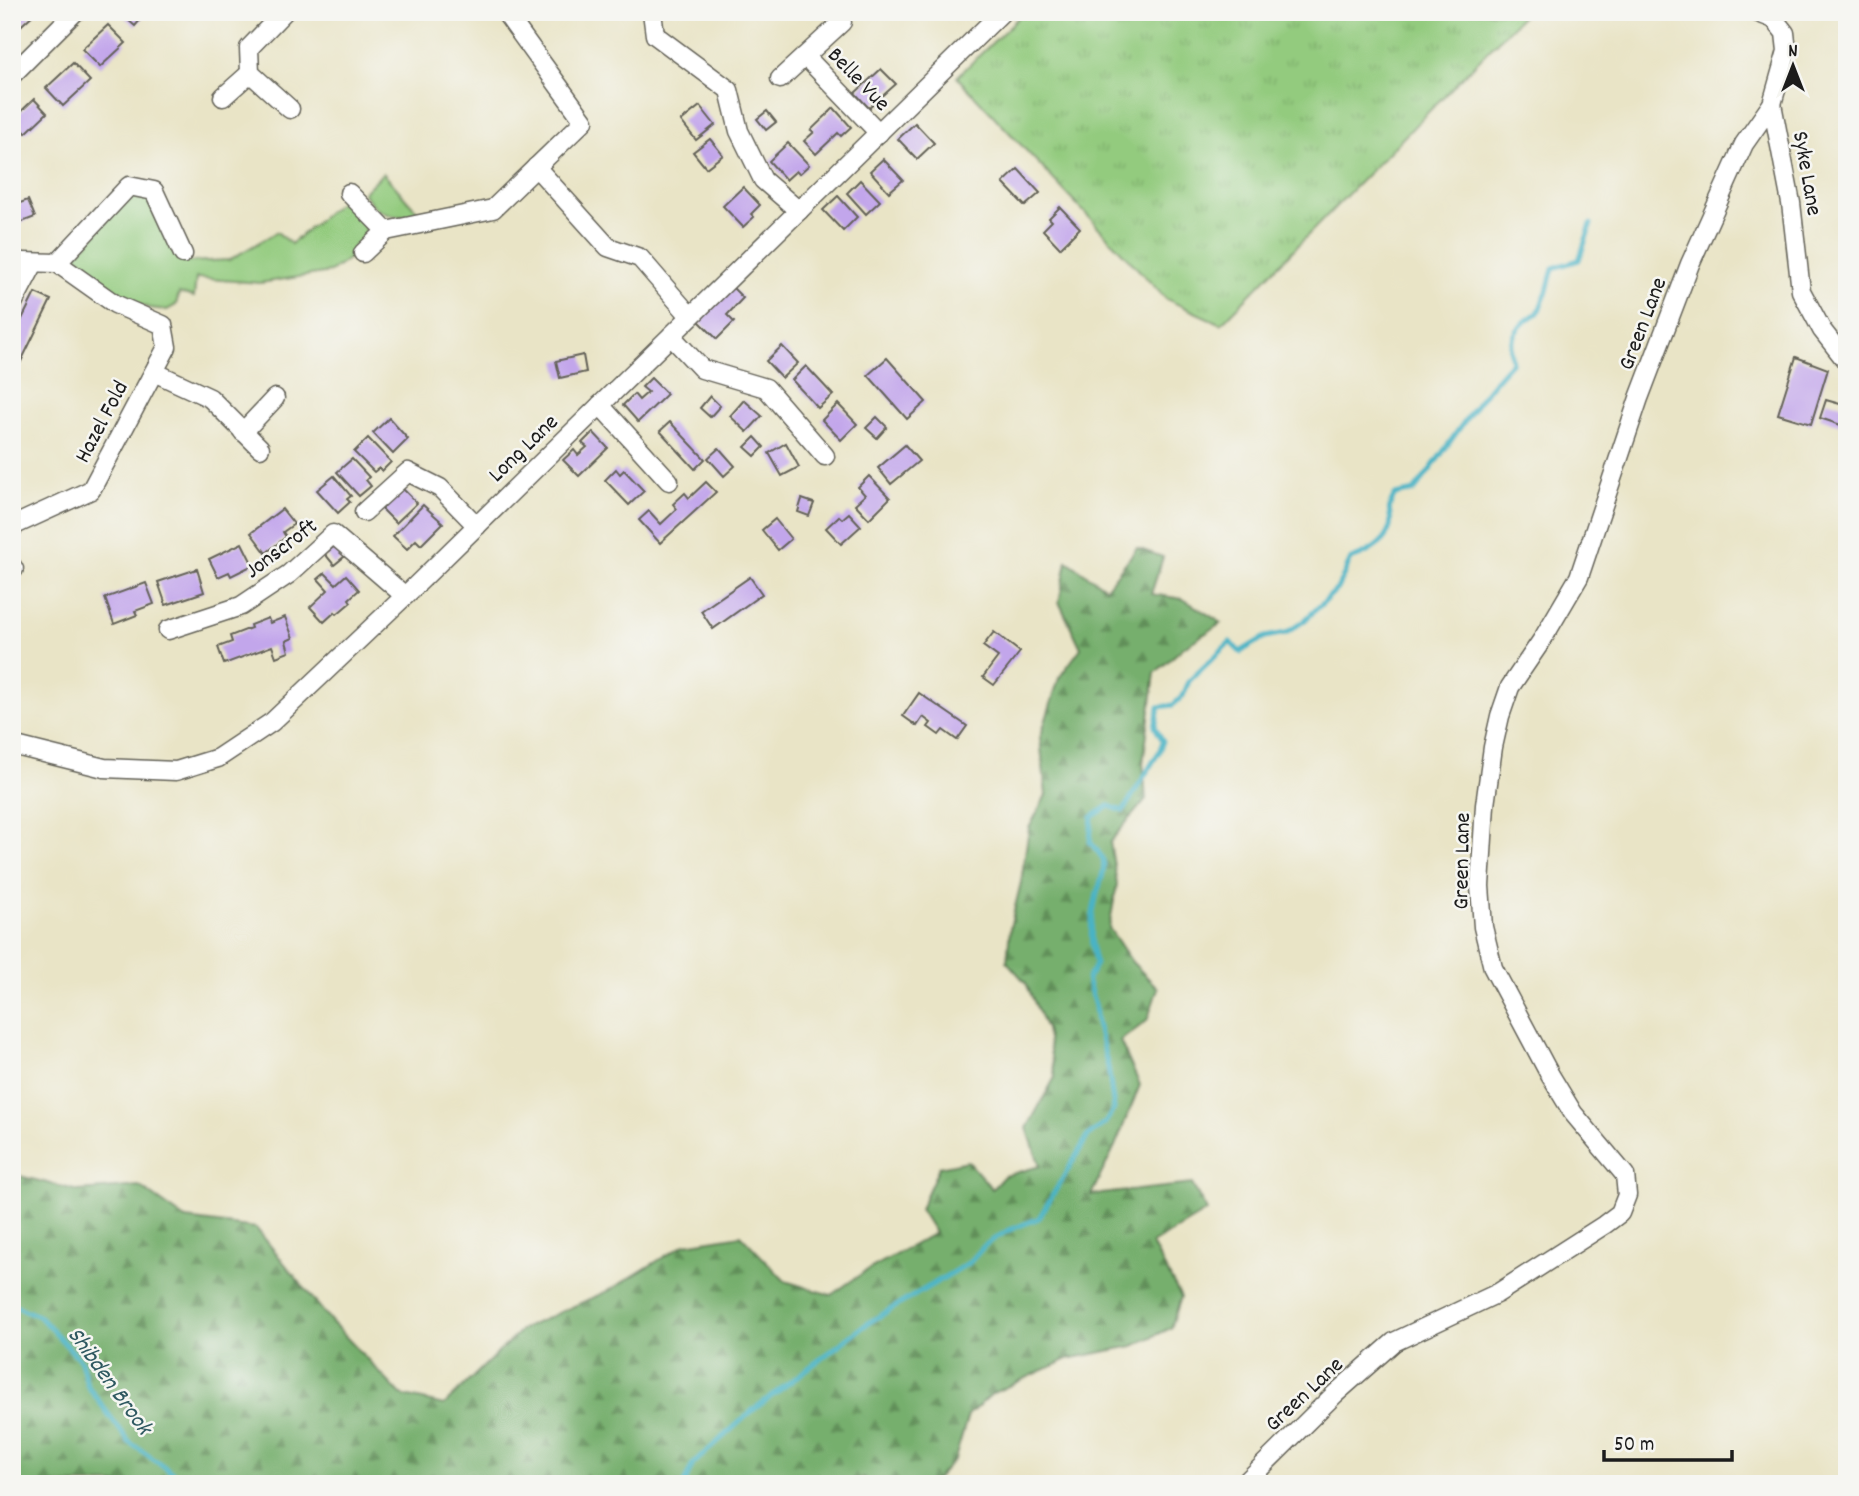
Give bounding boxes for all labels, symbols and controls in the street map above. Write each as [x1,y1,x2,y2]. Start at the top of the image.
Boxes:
north arrow [1758,32,1828,102]
text: N [1788,39,1798,66]
street label: Belle Vue [818,41,897,120]
street label: Syke Lane [1782,129,1829,218]
street label: Green Lane [1611,273,1677,376]
street label: Hazel Fold [68,376,139,470]
street label: Long Lane [482,408,567,491]
street label: Jonscroft [239,511,325,588]
street label: Green Lane [1446,812,1481,910]
water label: Shibden Brook [58,1321,161,1445]
street label: Green Lane [1259,1350,1352,1441]
scale bar [1604,1419,1731,1463]
text: 50 m [1614,1431,1654,1461]

